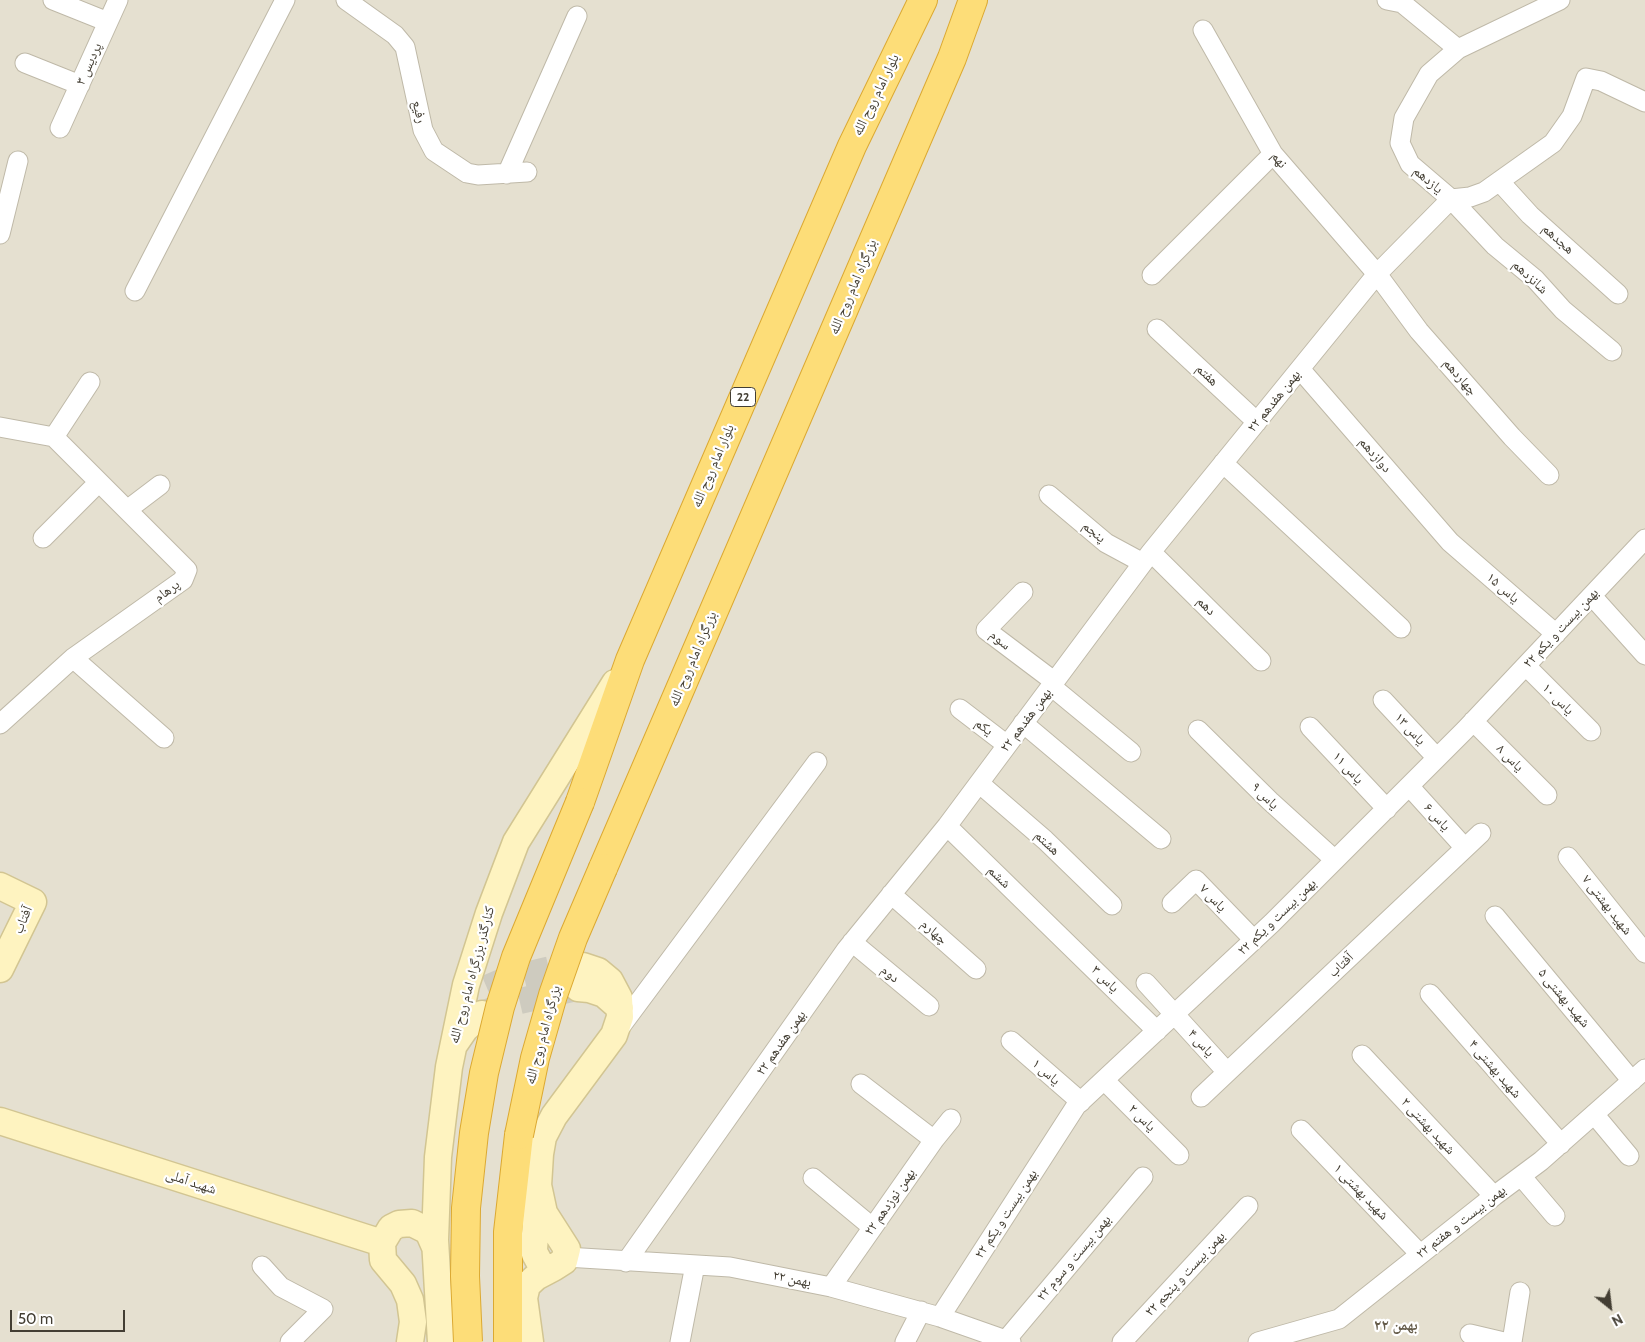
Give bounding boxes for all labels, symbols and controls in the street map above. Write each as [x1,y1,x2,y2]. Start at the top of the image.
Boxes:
street label: پردیس ۳ [72,40,106,88]
street label: بلوار امام روح الله [849,51,903,139]
street label: رفیع [408,99,430,125]
street label: نهم [1267,148,1291,172]
street label: یازدهم [1410,163,1446,197]
street label: هجدهم [1538,220,1578,258]
street label: بزرگراه امام روح الله [825,237,881,337]
street label: شانزدهم [1509,256,1551,298]
street label: چهاردهم [1439,355,1481,399]
street label: هفتم [1192,360,1222,390]
street label: ۲۲ بهمن هفدهم [1244,366,1304,436]
road number: 22 [730,388,756,407]
street label: بلوار امام روح الله [688,422,738,510]
street label: دوازدهم [1355,434,1395,476]
street label: پنجم [1079,517,1109,547]
street label: یاس ۱۵ [1483,569,1523,607]
street label: پرهام [151,576,183,606]
street label: ۲۲ بهمن بیست و یکم [1520,585,1602,671]
street label: دهم [1193,593,1219,619]
street label: بزرگراه امام روح الله [665,609,721,709]
street label: سوم [986,626,1014,654]
street label: یاس ۱۰ [1539,680,1577,718]
street label: ۲۲ بهمن هفدهم [997,685,1055,755]
street label: یاس ۱۳ [1391,709,1429,749]
street label: یکم [972,715,996,739]
street label: یاس ۸ [1493,741,1527,775]
street label: یاس ۱۱ [1329,748,1367,788]
street label: یاس ۹ [1248,779,1282,813]
street label: یاس ۶ [1420,800,1454,834]
street label: هشتم [1031,827,1063,859]
street label: ششم [984,862,1014,892]
street label: شهید بهشتی ۷ [1578,871,1636,939]
street label: ۲۲ بهمن بیست و یکم [1234,875,1320,959]
street label: یاس ۷ [1196,881,1230,915]
street label: آفتاب [10,904,36,936]
street label: کنارگذر بزرگراه امام روح الله [446,904,498,1046]
street label: چهارم [917,916,951,948]
street label: آفتاب [1325,949,1357,981]
street label: دوم [877,961,903,987]
street label: یاس ۳ [1088,962,1122,996]
street label: شهید بهشتی ۵ [1534,965,1594,1031]
street label: بزرگراه امام روح الله [522,984,564,1086]
street label: ۲۲ بهمن هفدهم [752,1007,810,1079]
street label: یاس ۴ [1184,1026,1218,1060]
street label: شهید بهشتی ۴ [1465,1036,1525,1102]
street label: یاس ۱ [1028,1055,1064,1089]
street label: شهید بهشتی ۲ [1397,1094,1459,1158]
street label: یاس ۲ [1125,1101,1159,1135]
street label: شهید بهشتی ۱ [1330,1160,1392,1224]
street label: ۲۲ بهمن نوزدهم [861,1165,919,1239]
street label: شهید آملی [164,1166,218,1198]
street label: ۲۲ بهمن بیست و یکم [971,1166,1041,1262]
street label: ۲۲ بهمن بیست و هفتم [1413,1182,1509,1262]
street label: ۲۲ بهمن بیست و سوم [1033,1212,1115,1304]
street label: ۲۲ بهمن بیست و پنجم [1141,1228,1229,1320]
street label: ۲۲ بهمن [771,1267,813,1291]
north arrow [1585,1282,1635,1332]
scale bar [12,1300,128,1332]
text: 50 m [18,1310,53,1328]
text: N [1609,1310,1626,1330]
district label: ۲۲ بهمن [1374,1317,1418,1335]

